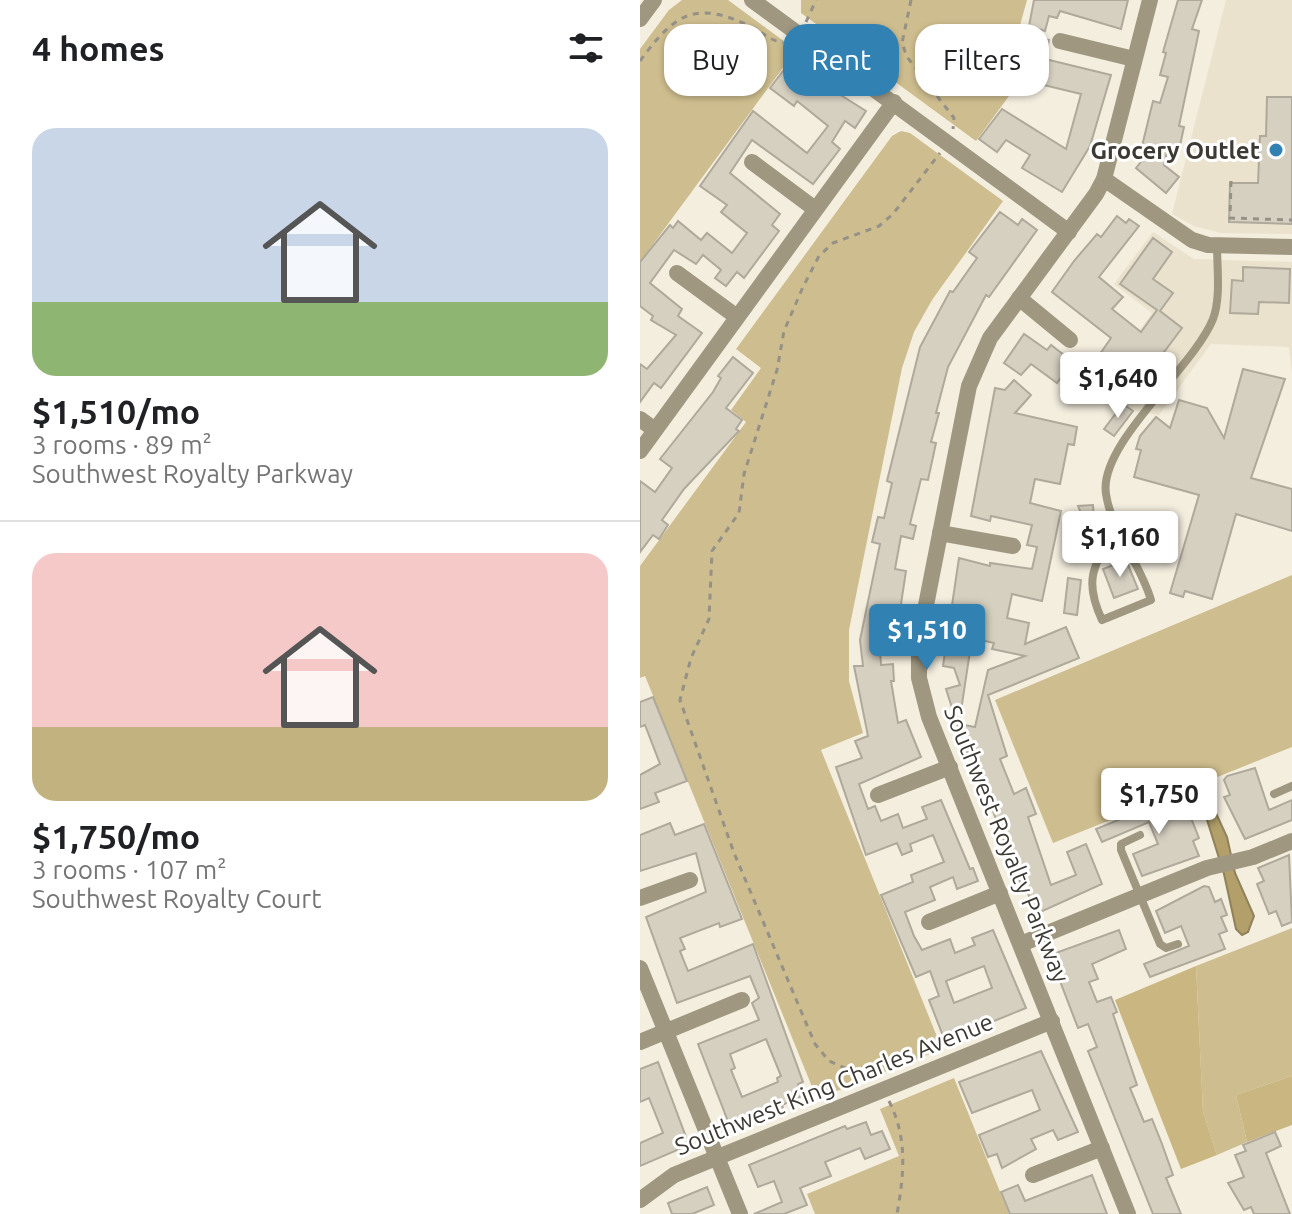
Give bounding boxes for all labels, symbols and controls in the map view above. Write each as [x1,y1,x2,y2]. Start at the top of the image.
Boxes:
chip: Buy [664,24,767,96]
chip: Rent [783,24,899,96]
chip: Filters [915,24,1049,96]
icon: filters [564,26,608,70]
text: 4 homes [32,29,165,67]
place label: Grocery Outlet [1090,137,1260,164]
marker: Grocery Outlet [1267,141,1285,159]
icon: home [248,180,392,324]
pin: $1,640 [1053,352,1183,420]
text: $1,640 [1078,363,1158,392]
text: $1,510/mo [32,392,200,430]
text: 3 rooms · 89 m² [32,430,212,459]
text: Southwest Royalty Parkway [32,459,353,488]
pin: $1,160 [1055,511,1185,579]
text: $1,160 [1080,522,1160,551]
pin: $1,510 [862,604,992,672]
icon: home [248,605,392,749]
text: $1,510 [887,615,967,644]
street label: Southwest Royalty Parkway [939,702,1075,987]
pin: $1,750 [1094,768,1224,836]
text: $1,750 [1119,779,1199,808]
text: $1,750/mo [32,817,200,855]
text: 3 rooms · 107 m² [32,855,227,884]
text: Southwest Royalty Court [32,884,321,913]
street label: Southwest King Charles Avenue [671,1008,997,1160]

